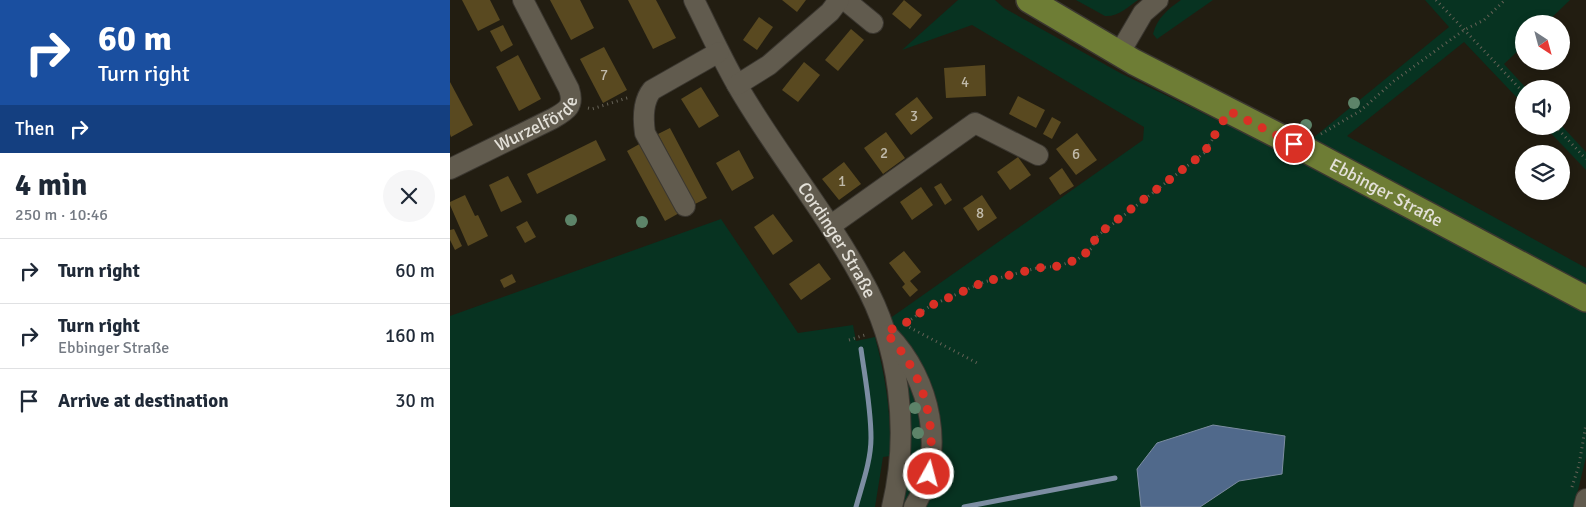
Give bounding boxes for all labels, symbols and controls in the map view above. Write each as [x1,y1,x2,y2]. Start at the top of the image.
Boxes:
north arrow [1515,15,1570,70]
map controls [1515,15,1570,200]
text: 60 m [98,17,172,60]
icon: right [15,20,80,85]
text: Turn right [98,60,190,87]
house number: 7 [600,66,608,84]
house number: 4 [961,73,969,91]
button: sound [1515,80,1570,135]
street label: Wurzelförde [491,95,582,156]
house number: 3 [910,107,918,125]
icon: right [65,115,93,143]
text: Then [15,117,55,141]
pin [1273,123,1315,165]
icon: arrive [1280,130,1308,158]
house number: 2 [880,144,888,162]
house number: 6 [1072,145,1080,163]
button: layers [1515,145,1570,200]
street label: Ebbinger Straße [1326,153,1447,232]
text: 4 min [15,167,87,204]
button: close [383,170,435,222]
house number: 1 [838,172,846,190]
street label: Cordinger Straße [793,178,881,302]
house number: 8 [976,204,984,222]
text: 250 m · 10:46 [15,205,108,225]
icon: right [15,257,43,285]
text: Turn right [58,259,140,283]
text: 60 m [395,259,435,283]
text: Turn right [58,314,140,338]
icon: right [15,322,43,350]
text: 160 m [385,324,435,348]
text: Ebbinger Straße [58,338,169,358]
icon: arrive [15,387,43,415]
text: Arrive at destination [58,389,229,413]
text: 30 m [395,389,435,413]
position arrow [902,447,954,499]

